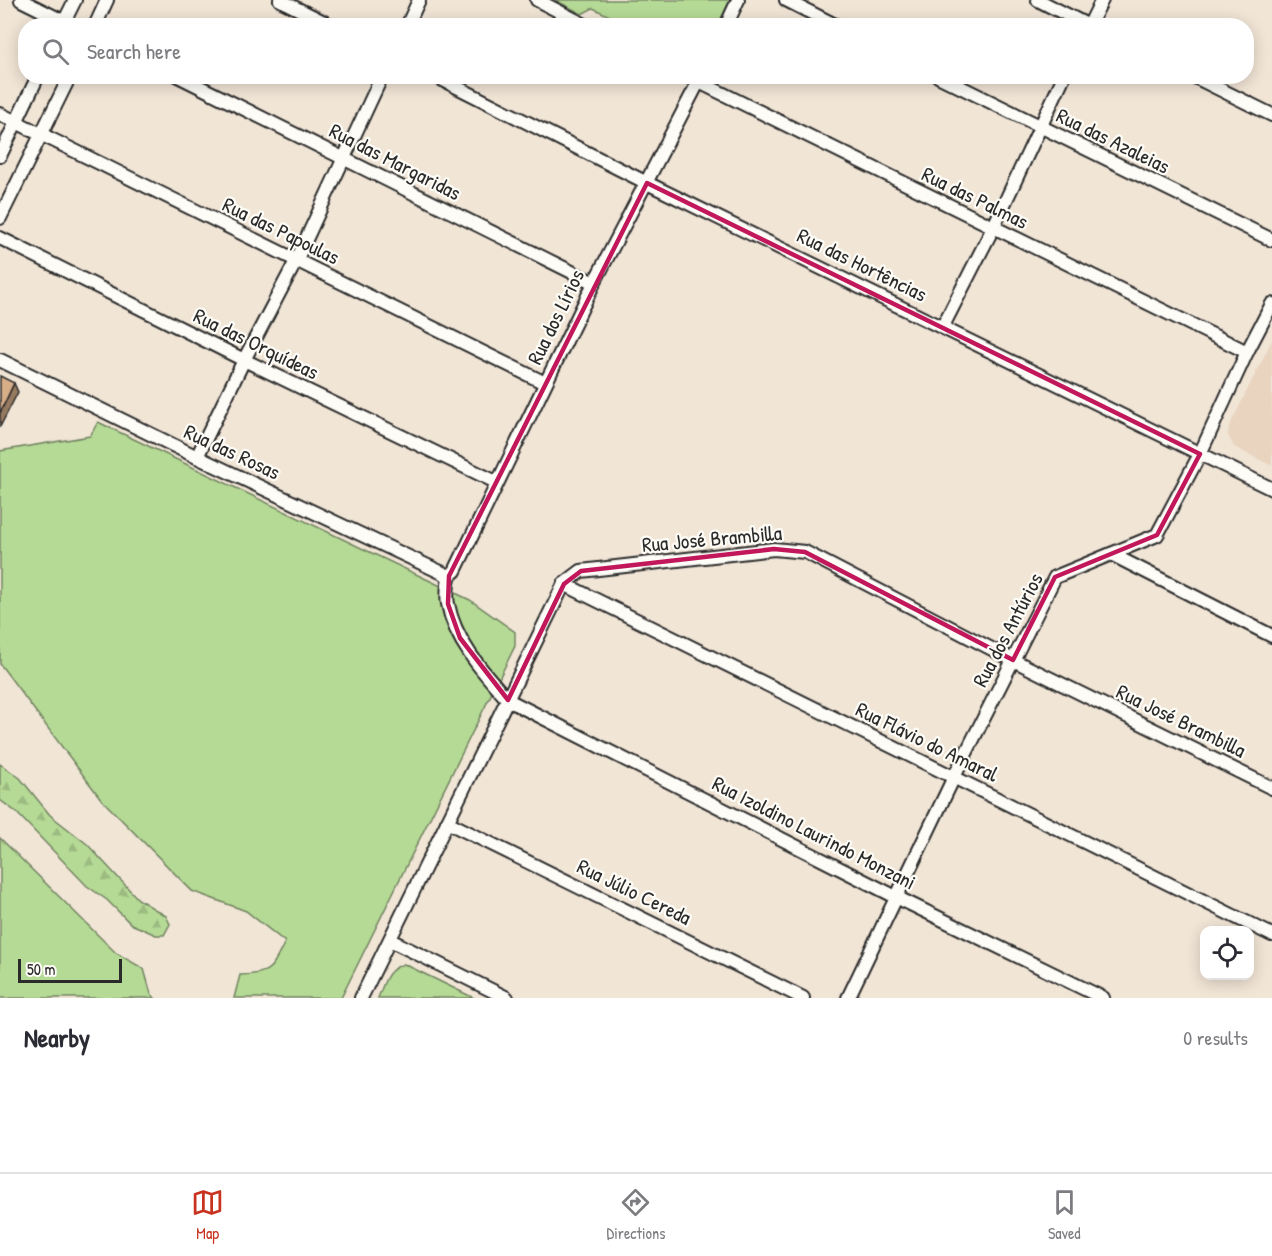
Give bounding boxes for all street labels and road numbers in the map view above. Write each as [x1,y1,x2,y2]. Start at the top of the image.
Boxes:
street label: Rua das Azaleias [1052,101,1175,180]
street label: Rua das Margaridas [324,116,466,207]
street label: Rua das Palmas [917,159,1033,236]
street label: Rua das Papoulas [218,190,344,271]
street label: Rua das Hortências [793,221,932,308]
street label: Rua dos Lírios [520,264,591,369]
street label: Rua das Orquídeas [189,301,324,386]
street label: Rua das Rosas [180,417,285,486]
street label: Rua José Brambilla [641,518,783,559]
street label: Rua dos Antúrios [965,568,1050,692]
street label: Rua José Brambilla [1112,677,1251,764]
street label: Rua Flávio do Amaral [851,694,1004,789]
street label: Rua Izoldino Laurindo Monzani [708,769,921,896]
street label: Rua Júlio Cereda [572,851,696,932]

